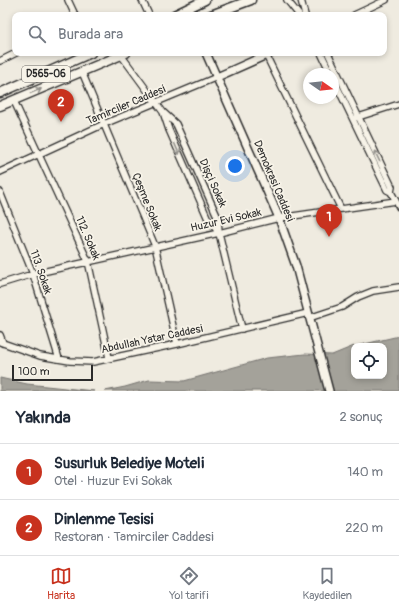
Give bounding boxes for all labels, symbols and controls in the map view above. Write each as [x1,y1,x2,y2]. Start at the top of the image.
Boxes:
search box [12,12,387,56]
icon: search [26,23,48,45]
text: Burada ara [58,25,123,44]
road number: D565-06 [22,66,70,82]
north arrow [303,68,339,104]
street label: Tamirciler Caddesi [84,82,168,128]
one-way arrow [30,87,42,95]
pin: 2 [48,89,74,122]
street label: Demokrasi Caddesi [251,138,297,224]
one-way arrow [174,142,181,154]
one-way arrow [373,151,380,163]
your location [225,156,245,176]
street label: Dişçi Sokak [197,157,230,210]
street label: Çeşme Sokak [129,171,165,233]
pin: 1 [316,204,342,237]
street label: Huzur Evi Sokak [189,205,263,234]
street label: 112. Sokak [73,214,103,262]
street label: 113. Sokak [27,248,55,296]
street label: Abdullah Yatar Caddesi [100,322,204,356]
map controls [351,343,387,379]
button: locate [351,343,387,379]
scale bar [12,363,93,382]
text: 100 m [18,365,49,378]
text: Yakında [16,407,71,428]
text: 2 sonuç [340,409,383,425]
text: Susurluk Belediye Moteli [54,454,204,473]
text: 1 [26,464,32,480]
text: 140 m [347,464,383,480]
text: Otel · Huzur Evi Sokak [54,473,172,489]
text: Dinlenme Tesisi [54,510,154,529]
text: 2 [25,520,33,536]
text: 220 m [345,520,383,536]
text: Restoran · Tamirciler Caddesi [54,529,214,545]
tab: Harita [47,565,75,602]
tab: Yol tarifi [169,565,209,602]
tab: Kaydedilen [303,565,352,602]

